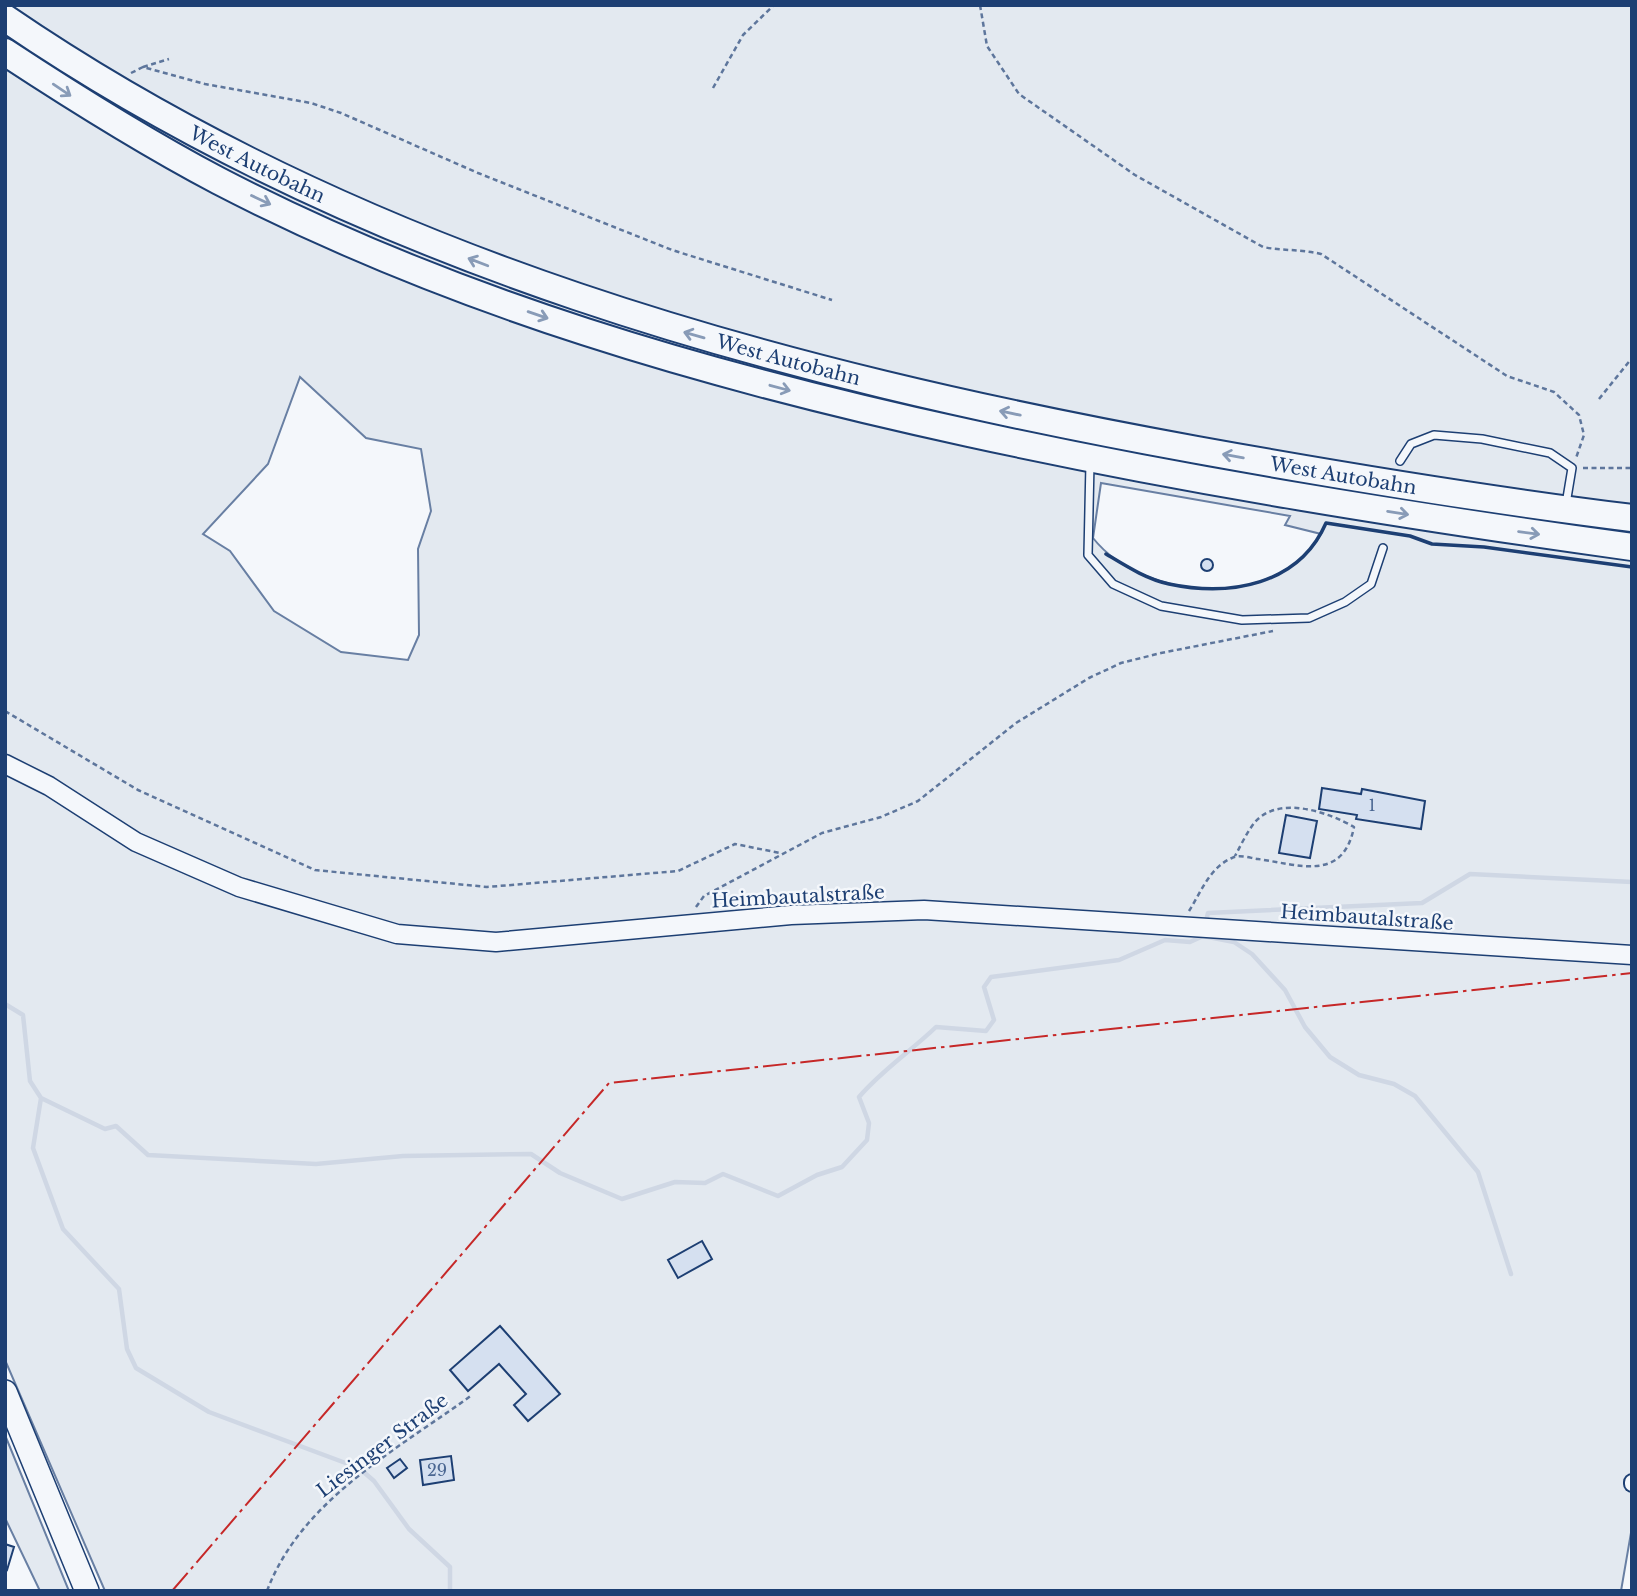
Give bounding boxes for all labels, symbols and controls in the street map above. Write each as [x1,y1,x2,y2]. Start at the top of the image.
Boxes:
one-way arrow [52,82,71,97]
street label: West Autobahn [185,121,329,208]
one-way arrow [250,194,271,207]
one-way arrow [468,254,490,267]
one-way arrow [527,310,549,323]
one-way arrow [683,327,705,340]
street label: West Autobahn [713,329,863,390]
one-way arrow [768,383,790,396]
one-way arrow [999,405,1022,419]
one-way arrow [1222,449,1245,462]
street label: West Autobahn [1267,452,1418,499]
one-way arrow [1386,507,1409,520]
one-way arrow [1518,526,1540,539]
house number: 1 [1368,795,1376,815]
street label: Heimbautalstraße [711,880,885,913]
street label: Heimbautalstraße [1280,900,1454,935]
street label: Liesinger Straße [312,1389,452,1502]
house number: 29 [427,1460,447,1480]

